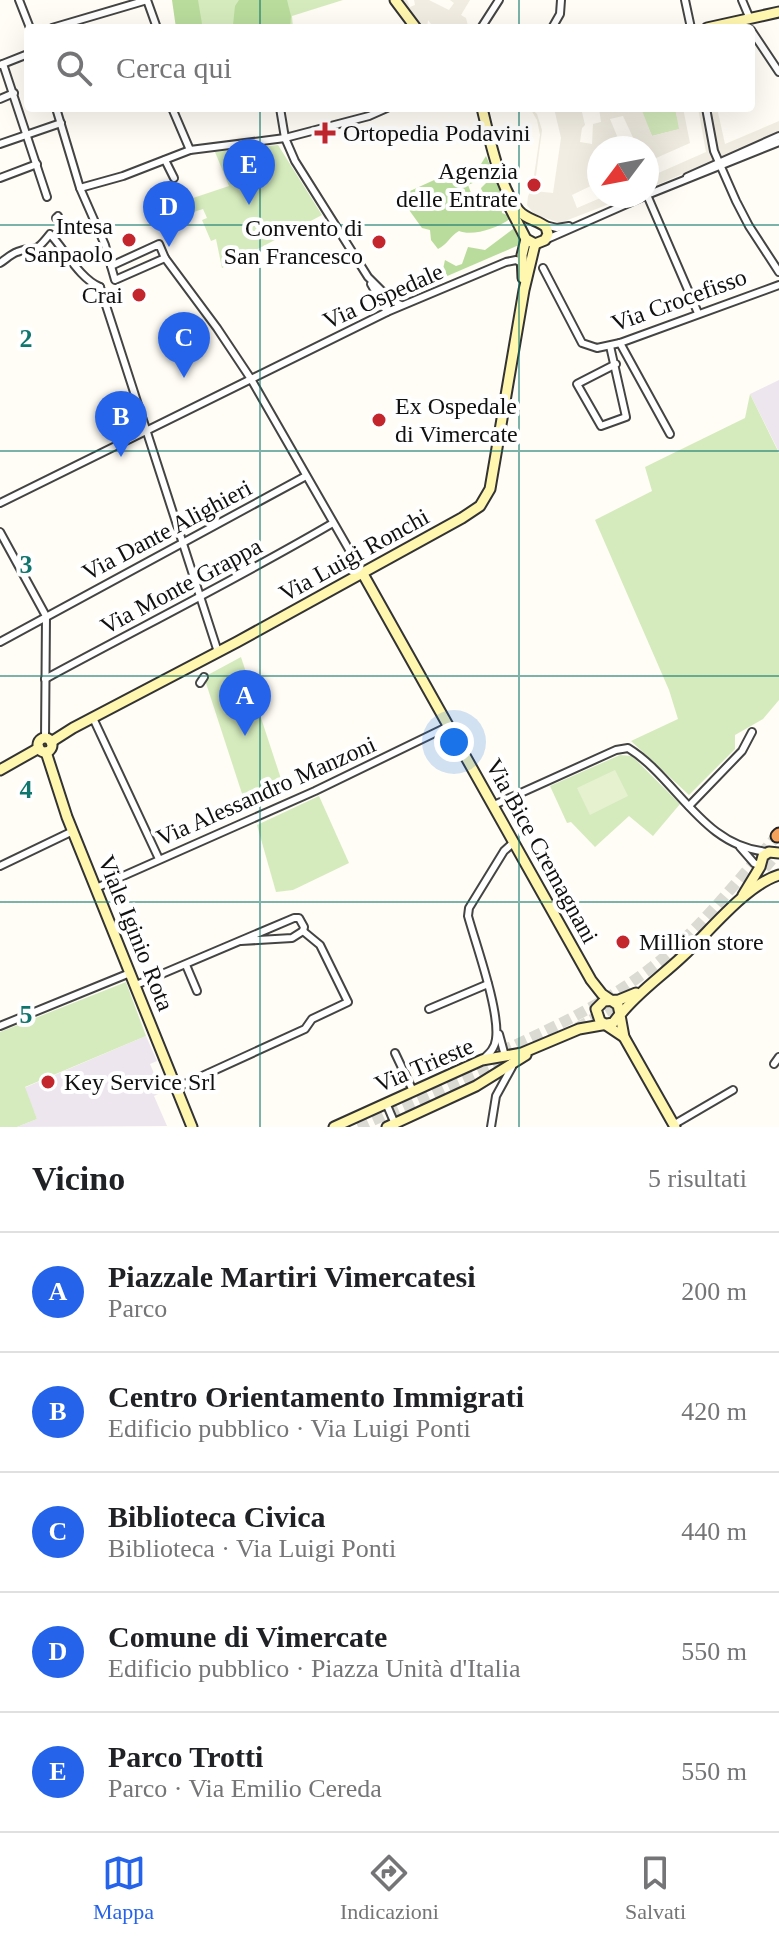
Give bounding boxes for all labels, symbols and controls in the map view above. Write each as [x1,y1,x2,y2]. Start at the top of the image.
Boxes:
search box [24,24,755,112]
icon: search [52,46,96,90]
text: Cerca qui [116,51,232,84]
place label: Ortopedia Podavini [343,120,531,146]
marker: Ortopedia Podavini [314,122,336,144]
north arrow [587,136,659,208]
pin: E [223,139,275,205]
place label: Agenzia delle Entrate [396,158,518,212]
marker: Agenzia delle Entrate [525,176,543,194]
pin: D [143,181,195,247]
place label: Intesa Sanpaolo [24,213,113,267]
place label: Convento di San Francesco [224,215,363,269]
marker: Intesa Sanpaolo [120,231,138,249]
marker: Convento di San Francesco [370,233,388,251]
street label: Via Ospedale [319,258,447,334]
street label: Via Crocefisso [608,264,750,336]
place label: Crai [82,282,123,308]
marker: Crai [130,286,148,304]
pin: C [158,312,210,378]
text: 2 [20,324,33,353]
pin: B [95,391,147,457]
place label: Ex Ospedale di Vimercate [395,393,518,447]
marker: Ex Ospedale di Vimercate [370,411,388,429]
street label: Via Dante Alighieri [78,474,256,586]
street label: Via Luigi Ronchi [275,503,433,607]
street label: Via Monte Grappa [96,532,266,639]
text: 3 [20,550,33,579]
pin: A [219,670,271,736]
your location [434,722,474,762]
street label: Via Alessandro Manzoni [152,731,380,851]
street label: Via Bice Cremagnani [481,754,604,948]
text: 4 [20,775,33,804]
street label: Viale Iginio Rota [93,852,179,1015]
place label: Million store [639,929,764,955]
marker: Million store [614,933,632,951]
text: 5 [20,1000,33,1029]
street label: Via Trieste [371,1033,477,1097]
place label: Key Service Srl [64,1069,216,1095]
marker: Key Service Srl [39,1073,57,1091]
text: Vicino [32,1160,125,1197]
text: 5 risultati [648,1164,747,1193]
text: Piazzale Martiri Vimercatesi [108,1260,476,1293]
text: A [49,1277,67,1306]
text: 200 m [681,1277,747,1306]
text: Parco [108,1294,167,1323]
text: Centro Orientamento Immigrati [108,1380,524,1413]
text: B [49,1397,67,1426]
text: 420 m [681,1397,747,1426]
text: Edificio pubblico · Via Luigi Ponti [108,1414,471,1443]
text: Biblioteca Civica [108,1500,325,1533]
text: C [49,1517,67,1546]
text: 440 m [681,1517,747,1546]
text: Biblioteca · Via Luigi Ponti [108,1534,396,1563]
text: Comune di Vimercate [108,1620,387,1653]
text: D [49,1637,67,1666]
text: 550 m [681,1637,747,1666]
text: Edificio pubblico · Piazza Unità d'Italia [108,1654,521,1683]
text: Parco Trotti [108,1740,263,1773]
text: E [49,1757,67,1786]
text: 550 m [681,1757,747,1786]
text: Parco · Via Emilio Cereda [108,1774,382,1803]
tab: Mappa [93,1851,154,1925]
tab: Indicazioni [340,1851,439,1925]
tab: Salvati [625,1851,686,1925]

